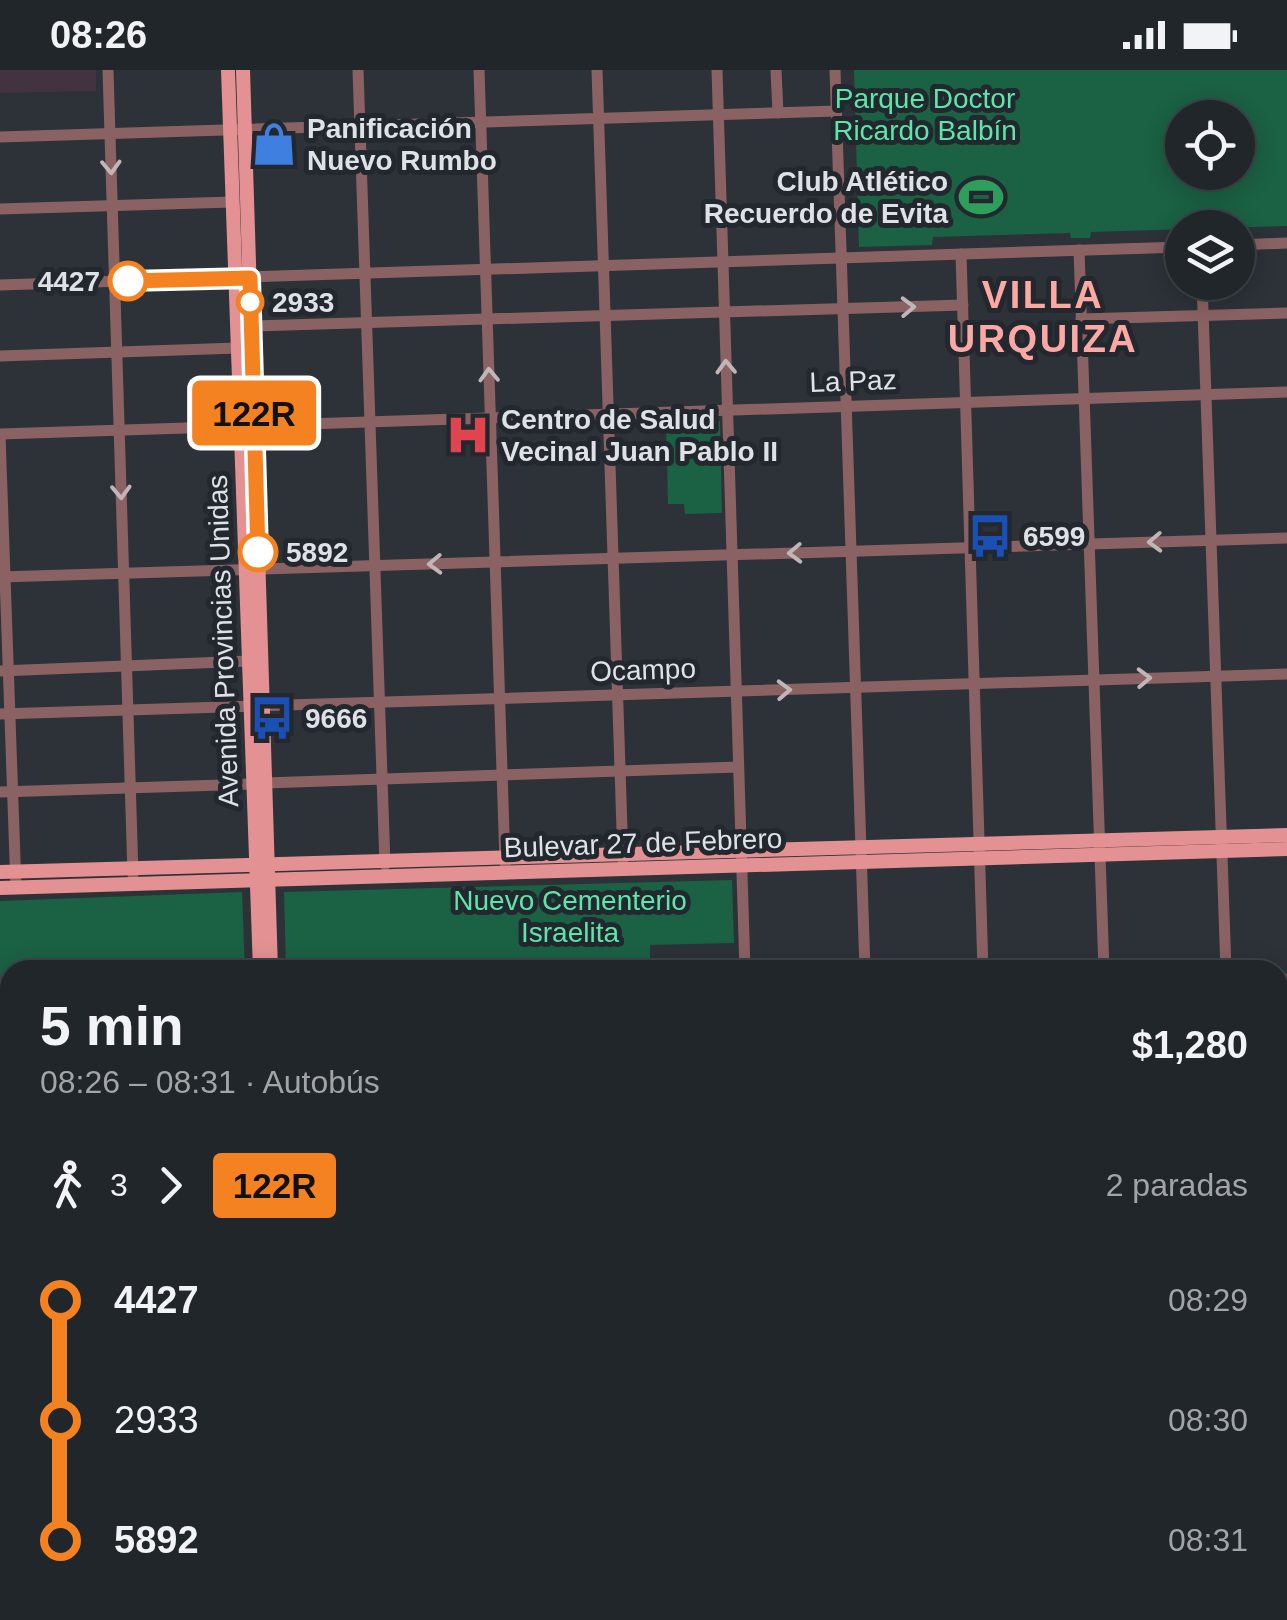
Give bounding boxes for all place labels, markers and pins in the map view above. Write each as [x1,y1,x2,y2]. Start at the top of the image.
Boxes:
place label: Panificación Nuevo Rumbo [307,113,497,176]
shop icon: Panificación Nuevo Rumbo [250,120,298,168]
place label: Club Atlético Recuerdo de Evita [704,166,948,229]
sports icon: Club Atlético Recuerdo de Evita [957,173,1005,221]
marker: 4427 [109,262,147,300]
place label: 4427 [38,266,100,297]
place label: 2933 [272,287,334,318]
marker: 2933 [237,289,263,315]
place label: Centro de Salud Vecinal Juan Pablo II [501,404,778,467]
hospital icon: Centro de Salud Vecinal Juan Pablo II [444,411,492,459]
bus stop icon: 6599 [966,512,1014,560]
place label: 6599 [1023,521,1085,552]
marker: 5892 [239,533,277,571]
place label: 5892 [286,537,348,568]
bus stop icon: 9666 [248,694,296,742]
place label: 9666 [305,703,367,734]

